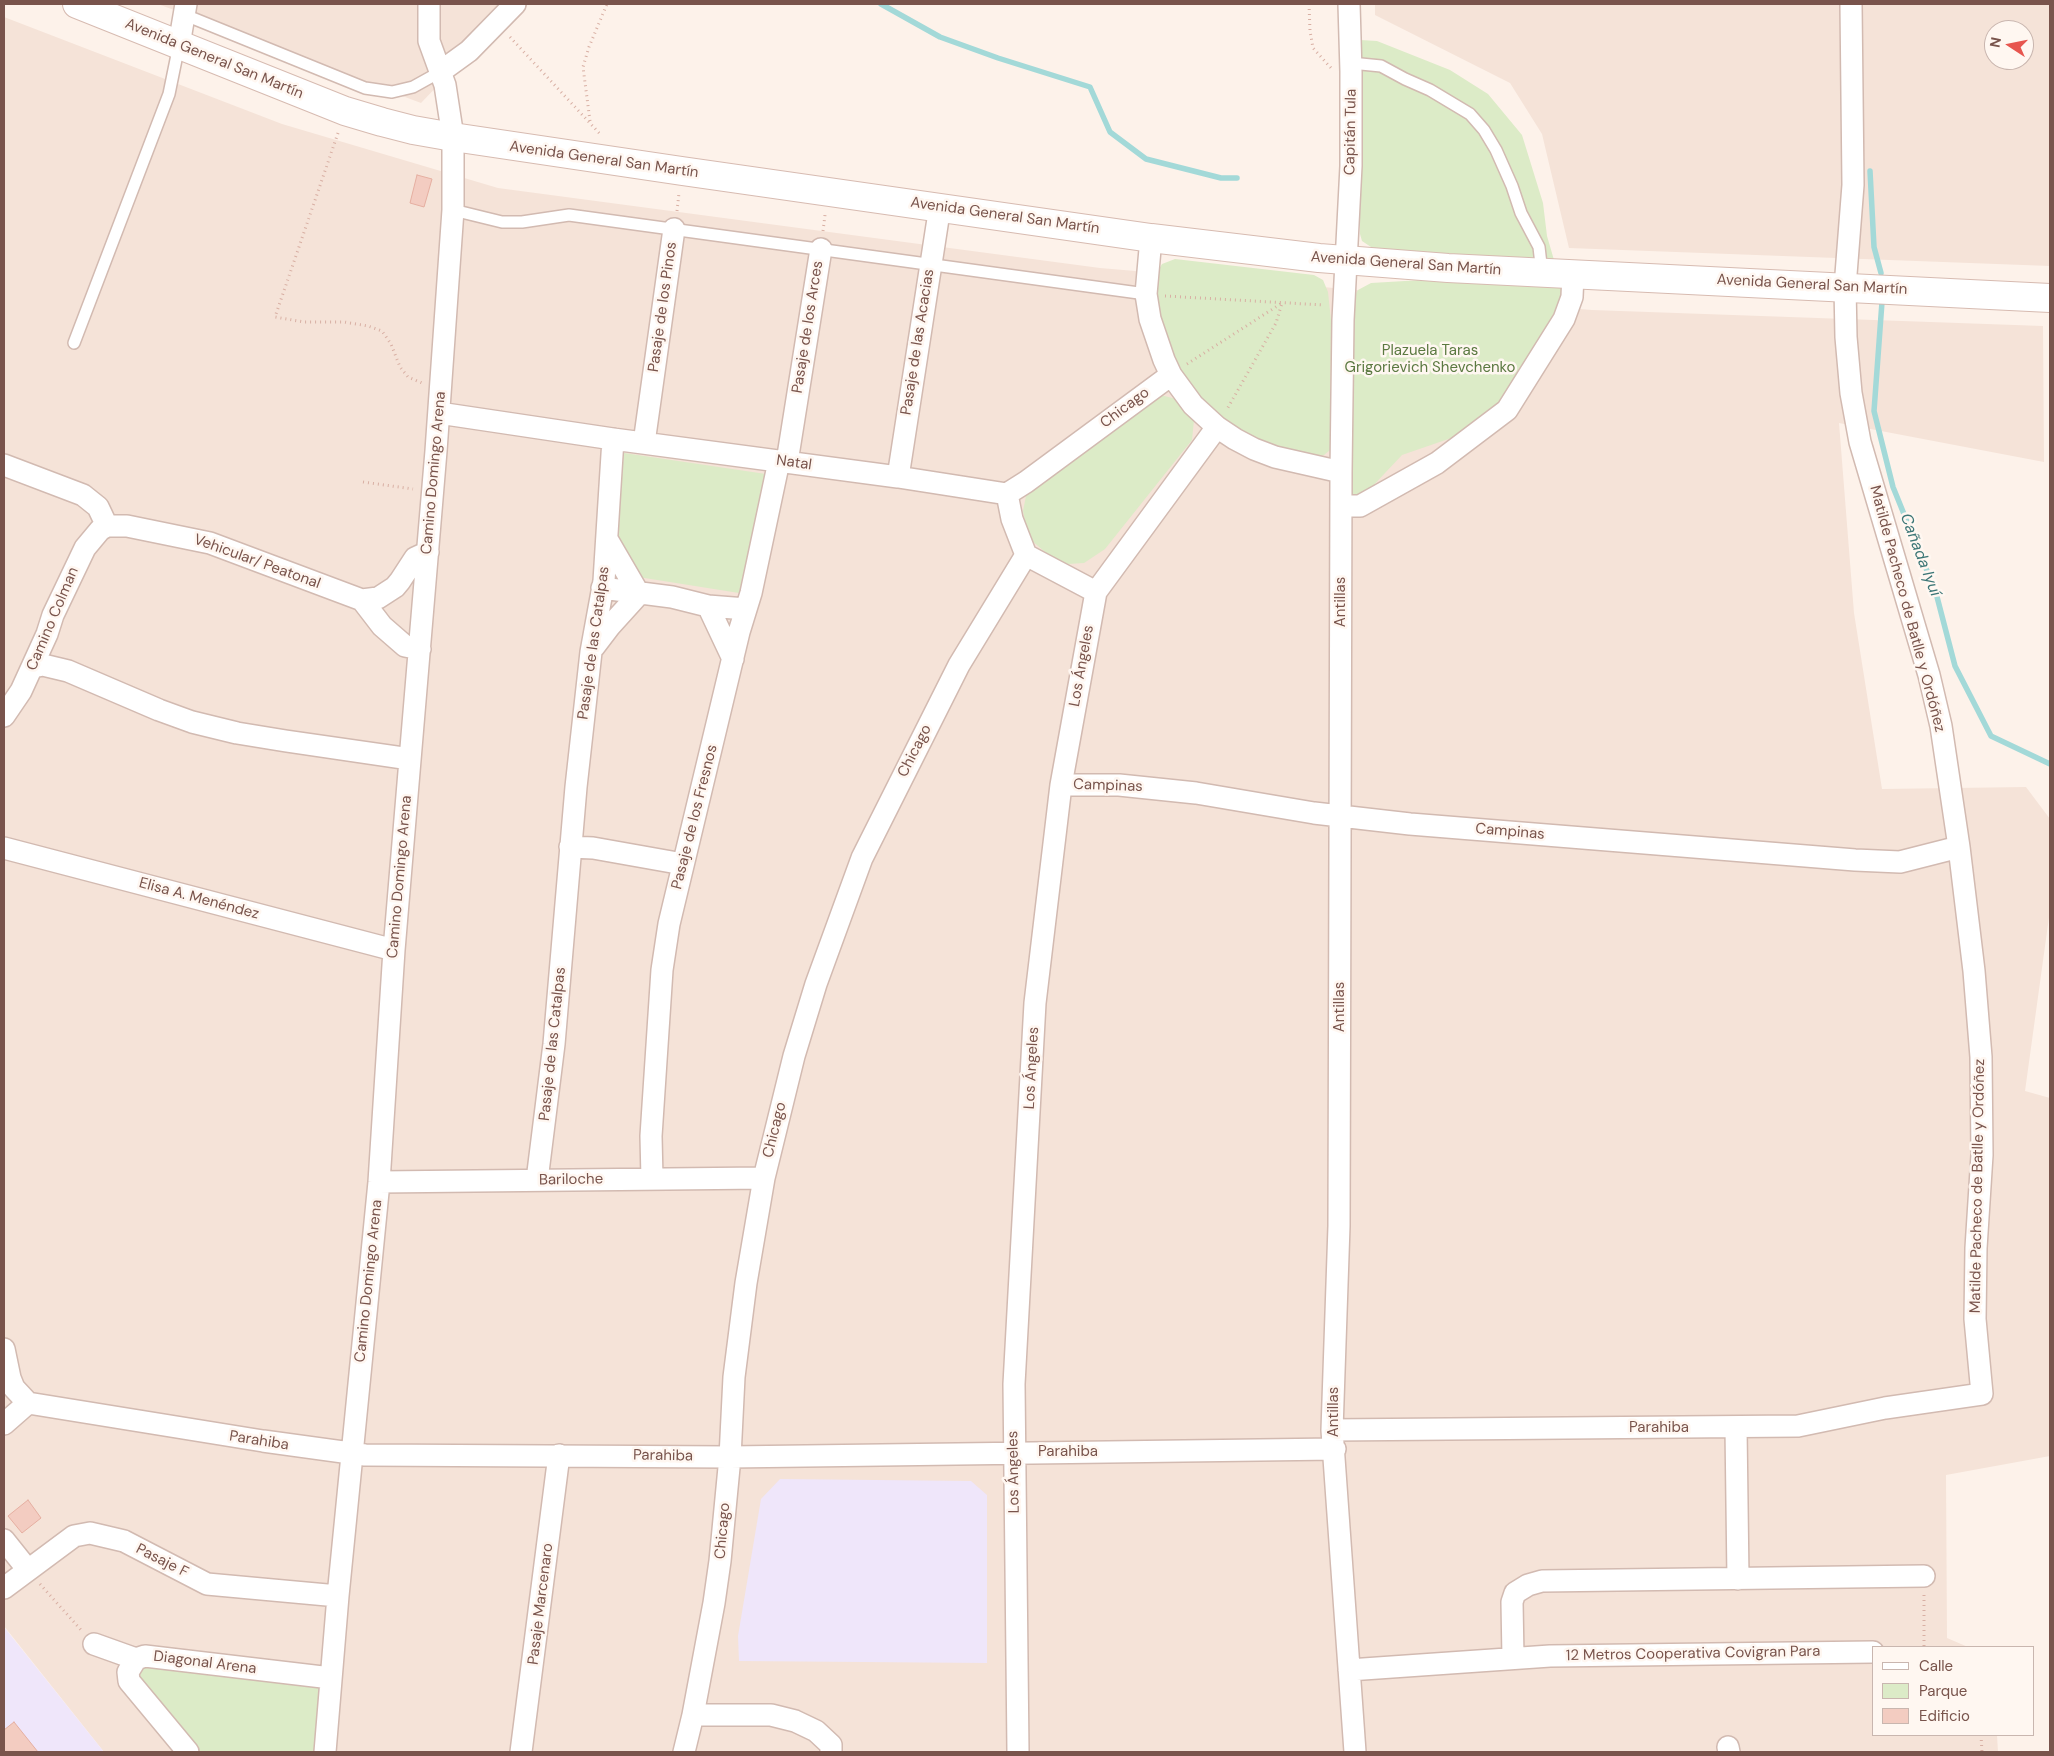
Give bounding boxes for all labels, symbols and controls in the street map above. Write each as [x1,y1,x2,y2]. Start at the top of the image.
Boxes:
street label: Avenida General San Martín [122,15,306,103]
north arrow [1984,20,2034,70]
text: N [1985,36,2005,49]
street label: Capitán Tula [1341,89,1361,175]
street label: Avenida General San Martín [508,138,700,182]
street label: Avenida General San Martín [909,194,1101,238]
street label: Pasaje de los Pinos [645,241,681,373]
street label: Avenida General San Martín [1310,248,1502,280]
street label: Pasaje de los Arces [789,259,827,395]
street label: Pasaje de las Acacias [898,268,938,416]
street label: Avenida General San Martín [1716,271,1908,299]
park label: Plazuela Taras Grigorievich Shevchenko [1345,342,1515,377]
street label: Chicago [1097,384,1153,432]
street label: Camino Domingo Arena [418,391,450,555]
street label: Natal [775,452,813,474]
street label: Matilde Pacheco de Batlle y Ordóñez [1865,484,1949,734]
water label: Cañada Iyuí [1895,511,1945,599]
street label: Vehicular/ Peatonal [191,531,323,593]
street label: Camino Colman [23,565,83,673]
street label: Pasaje de las Catalpas [574,565,614,721]
street label: Antillas [1332,577,1350,627]
street label: Los Ángeles [1066,624,1098,708]
street label: Chicago [894,722,936,780]
street label: Pasaje de los Fresnos [668,743,722,891]
street label: Campinas [1073,776,1143,796]
street label: Camino Domingo Arena [384,795,416,959]
street label: Campinas [1475,820,1545,844]
street label: Elisa A. Menéndez [137,874,261,924]
street label: Pasaje de las Catalpas [536,966,570,1122]
street label: Antillas [1331,982,1349,1032]
street label: Los Ángeles [1021,1026,1043,1110]
street label: Matilde Pacheco de Batlle y Ordóñez [1967,1059,1989,1313]
street label: Chicago [759,1100,791,1160]
street label: Bariloche [539,1170,603,1190]
street label: Camino Domingo Arena [351,1199,387,1363]
street label: Antillas [1325,1387,1343,1437]
street label: Parahiba [1629,1419,1689,1437]
street label: Parahiba [228,1427,290,1455]
street label: Los Ángeles [1004,1431,1024,1513]
street label: Parahiba [1038,1443,1098,1461]
street label: Parahiba [633,1446,693,1466]
street label: Chicago [712,1502,734,1560]
street label: Pasaje F [133,1540,191,1582]
street label: Pasaje Marcenaro [525,1542,557,1666]
street label: 12 Metros Cooperativa Covigran Para [1566,1643,1820,1665]
legend [1872,1646,2034,1736]
street label: Diagonal Arena [152,1648,258,1678]
text: Calle [1919,1656,1953,1676]
text: Parque [1919,1681,1967,1701]
text: Edificio [1919,1706,1970,1726]

